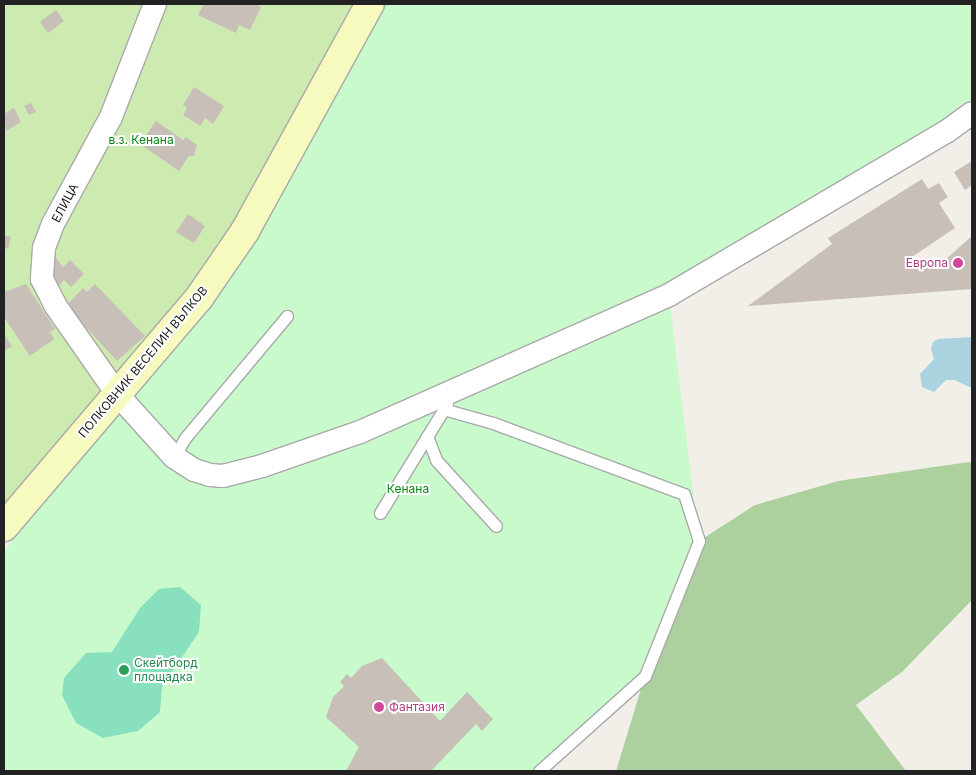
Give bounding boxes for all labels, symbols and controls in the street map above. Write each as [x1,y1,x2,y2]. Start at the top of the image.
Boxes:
park label: в.з. Кенана [108,133,174,147]
street label: ЕЛИЦА [49,181,81,225]
place label: Европа [906,256,948,270]
marker: Европа [952,257,964,269]
street label: ПОЛКОВНИК ВЕСЕЛИН ВЪЛКОВ [75,283,211,441]
park label: Кенана [387,482,429,496]
place label: Скейтборд площадка [134,656,198,684]
marker: Скейтборд площадка [118,664,130,676]
place label: Фантазия [389,700,445,714]
marker: Фантазия [373,701,385,713]

